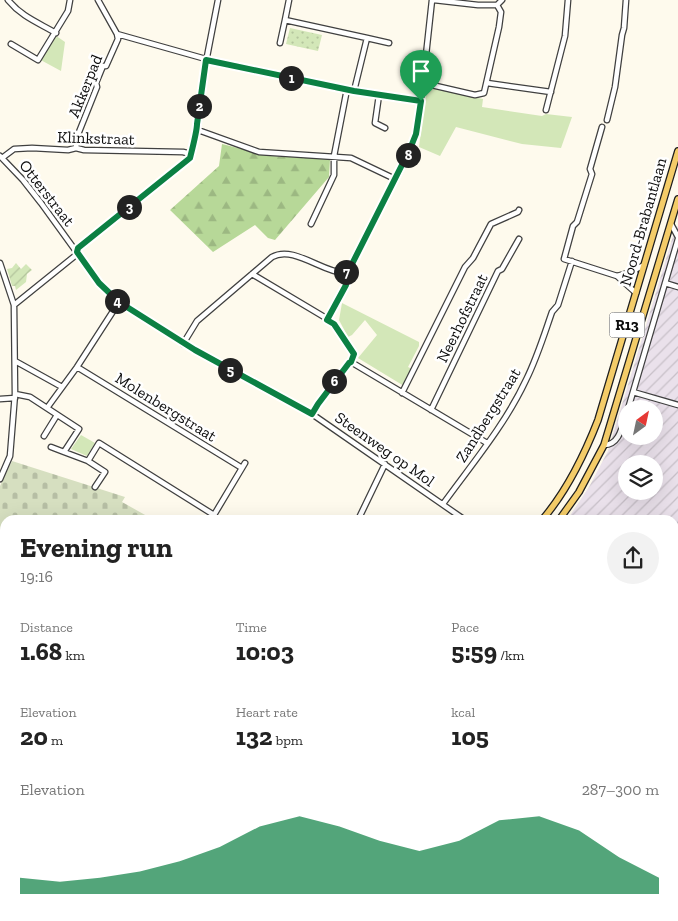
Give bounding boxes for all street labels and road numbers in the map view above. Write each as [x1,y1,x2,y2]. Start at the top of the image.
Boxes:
street label: Akkerpad [64,52,106,120]
street label: Klinkstraat [57,127,135,149]
street label: Noord-Brabantlaan [616,155,671,288]
street label: Otterstraat [15,156,79,230]
street label: Neerhofstraat [432,270,492,366]
road number: R13 [610,312,644,338]
street label: Zandbergstraat [451,364,525,466]
street label: Molenbergstraat [112,368,220,446]
street label: Steenweg op Mol [332,408,438,490]

